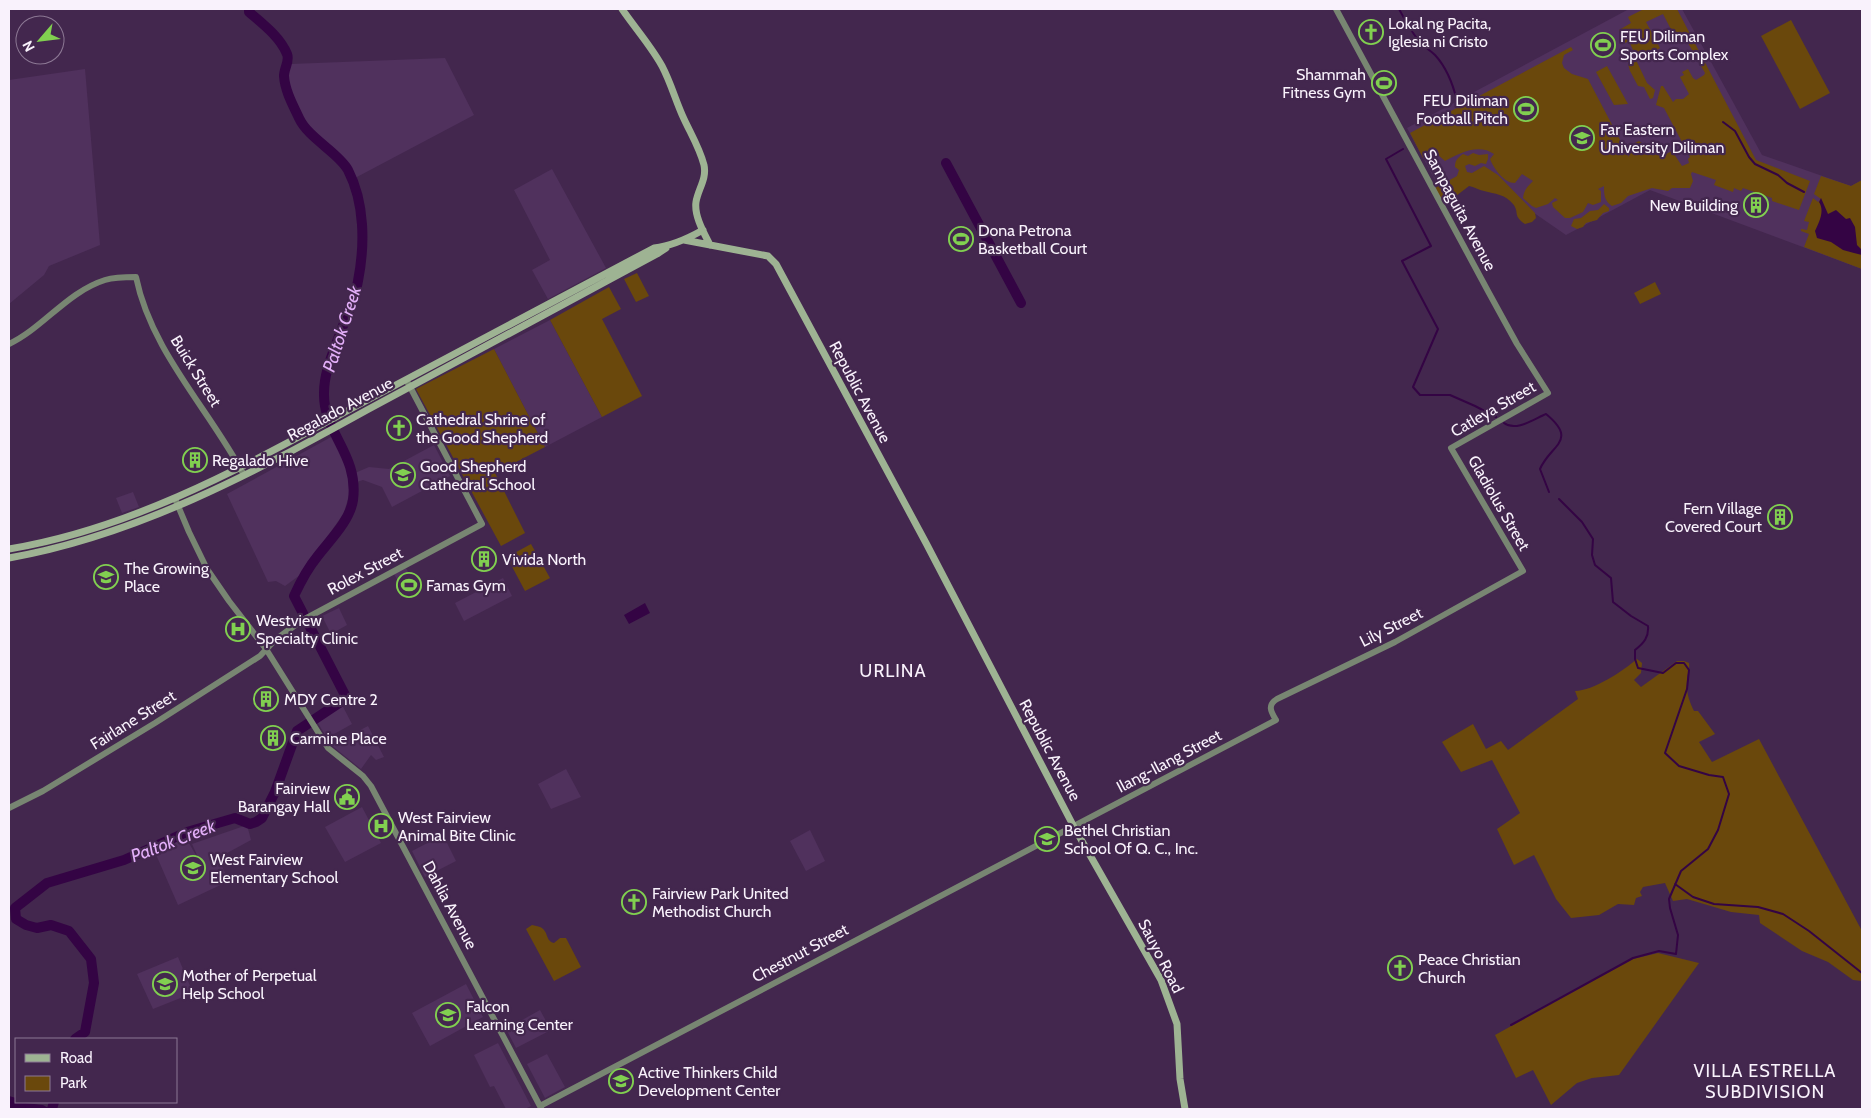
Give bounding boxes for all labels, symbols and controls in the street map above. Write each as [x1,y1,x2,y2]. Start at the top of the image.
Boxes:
place label: Lokal ng Pacita, Iglesia ni Cristo [1388,14,1491,51]
north arrow [15,15,65,65]
church icon: Lokal ng Pacita, Iglesia ni Cristo [1358,19,1384,45]
place label: FEU Diliman Sports Complex [1620,27,1729,64]
sports icon: FEU Diliman Sports Complex [1590,32,1616,58]
text: N [18,38,39,55]
place label: Shammah Fitness Gym [1282,65,1366,102]
sports icon: Shammah Fitness Gym [1371,70,1397,96]
place label: FEU Diliman Football Pitch [1416,91,1508,128]
sports icon: FEU Diliman Football Pitch [1513,96,1539,122]
place label: Far Eastern University Diliman [1600,120,1725,157]
school or university icon: Far Eastern University Diliman [1569,125,1595,151]
street label: Sampaguita Avenue [1420,146,1500,274]
building icon: New Building [1743,192,1769,218]
place label: New Building [1649,196,1739,215]
place label: Dona Petrona Basketball Court [978,221,1088,258]
sports icon: Dona Petrona Basketball Court [948,226,974,252]
water label: Paltok Creek [318,282,367,375]
street label: Buick Street [167,332,226,411]
street label: Republic Avenue [825,338,895,446]
street label: Regalado Avenue [284,373,396,445]
street label: Catleya Street [1447,377,1539,441]
place label: Cathedral Shrine of the Good Shepherd [416,410,548,447]
church icon: Cathedral Shrine of the Good Shepherd [386,415,412,441]
building icon: Regalado Hive [182,447,208,473]
place label: Regalado Hive [212,451,308,470]
street label: Gladiolus Street [1464,452,1534,554]
place label: Good Shepherd Cathedral School [420,457,535,494]
school or university icon: Good Shepherd Cathedral School [390,462,416,488]
place label: Fern Village Covered Court [1665,499,1763,536]
building icon: Fern Village Covered Court [1767,504,1793,530]
street label: Rolex Street [324,543,406,599]
building icon: Vivida North [471,546,497,572]
place label: Vivida North [502,550,586,569]
place label: The Growing Place [124,559,210,596]
school or university icon: The Growing Place [93,564,119,590]
sports icon: Famas Gym [396,572,422,598]
place label: Famas Gym [426,576,506,595]
street label: Lily Street [1356,603,1426,651]
place label: Westview Specialty Clinic [256,611,358,648]
hospital icon: Westview Specialty Clinic [225,616,251,642]
district label: URLINA [859,660,927,682]
street label: Fairlane Street [87,686,180,754]
building icon: MDY Centre 2 [253,686,279,712]
place label: MDY Centre 2 [284,690,378,709]
street label: Republic Avenue [1015,696,1085,804]
building icon: Carmine Place [260,725,286,751]
street label: Ilang-Ilang Street [1113,725,1225,797]
place label: Carmine Place [290,729,387,748]
place label: Fairview Barangay Hall [238,779,330,816]
public building icon: Fairview Barangay Hall [334,784,360,810]
place label: West Fairview Animal Bite Clinic [398,808,516,845]
hospital icon: West Fairview Animal Bite Clinic [368,813,394,839]
water label: Paltok Creek [127,814,220,867]
place label: Bethel Christian School Of Q. C., Inc. [1064,821,1198,858]
school or university icon: Bethel Christian School Of Q. C., Inc. [1034,826,1060,852]
place label: West Fairview Elementary School [210,850,338,887]
school or university icon: West Fairview Elementary School [180,855,206,881]
street label: Dahlia Avenue [419,858,481,952]
place label: Fairview Park United Methodist Church [652,884,789,921]
church icon: Fairview Park United Methodist Church [621,889,647,915]
street label: Sauyo Road [1134,916,1188,996]
street label: Chestnut Street [749,919,852,986]
place label: Peace Christian Church [1418,950,1521,987]
church icon: Peace Christian Church [1387,955,1413,981]
place label: Mother of Perpetual Help School [182,966,317,1003]
school or university icon: Mother of Perpetual Help School [152,971,178,997]
place label: Falcon Learning Center [466,997,574,1034]
school or university icon: Falcon Learning Center [435,1002,461,1028]
legend [15,1038,178,1103]
text: Road [60,1049,93,1067]
district label: VILLA ESTRELLA SUBDIVISION [1694,1060,1836,1103]
place label: Active Thinkers Child Development Center [638,1063,781,1100]
school or university icon: Active Thinkers Child Development Center [608,1068,634,1094]
text: Park [60,1074,87,1092]

